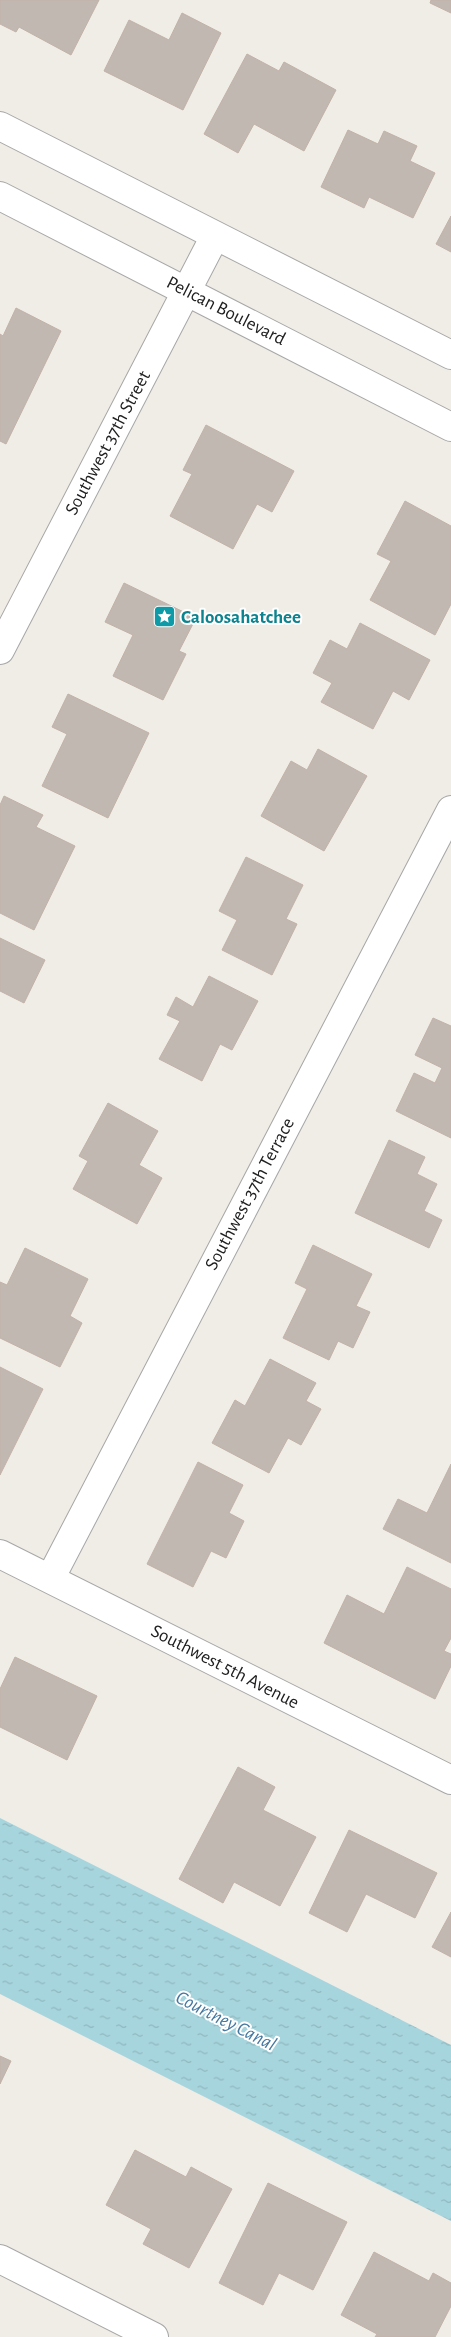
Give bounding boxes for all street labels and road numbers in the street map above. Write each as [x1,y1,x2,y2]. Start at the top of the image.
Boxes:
street label: Pelican Boulevard [164,273,289,349]
street label: Southwest 37th Street [62,368,154,518]
street label: Southwest 37th Terrace [202,1115,298,1273]
street label: Southwest 5th Avenue [148,1622,302,1712]

